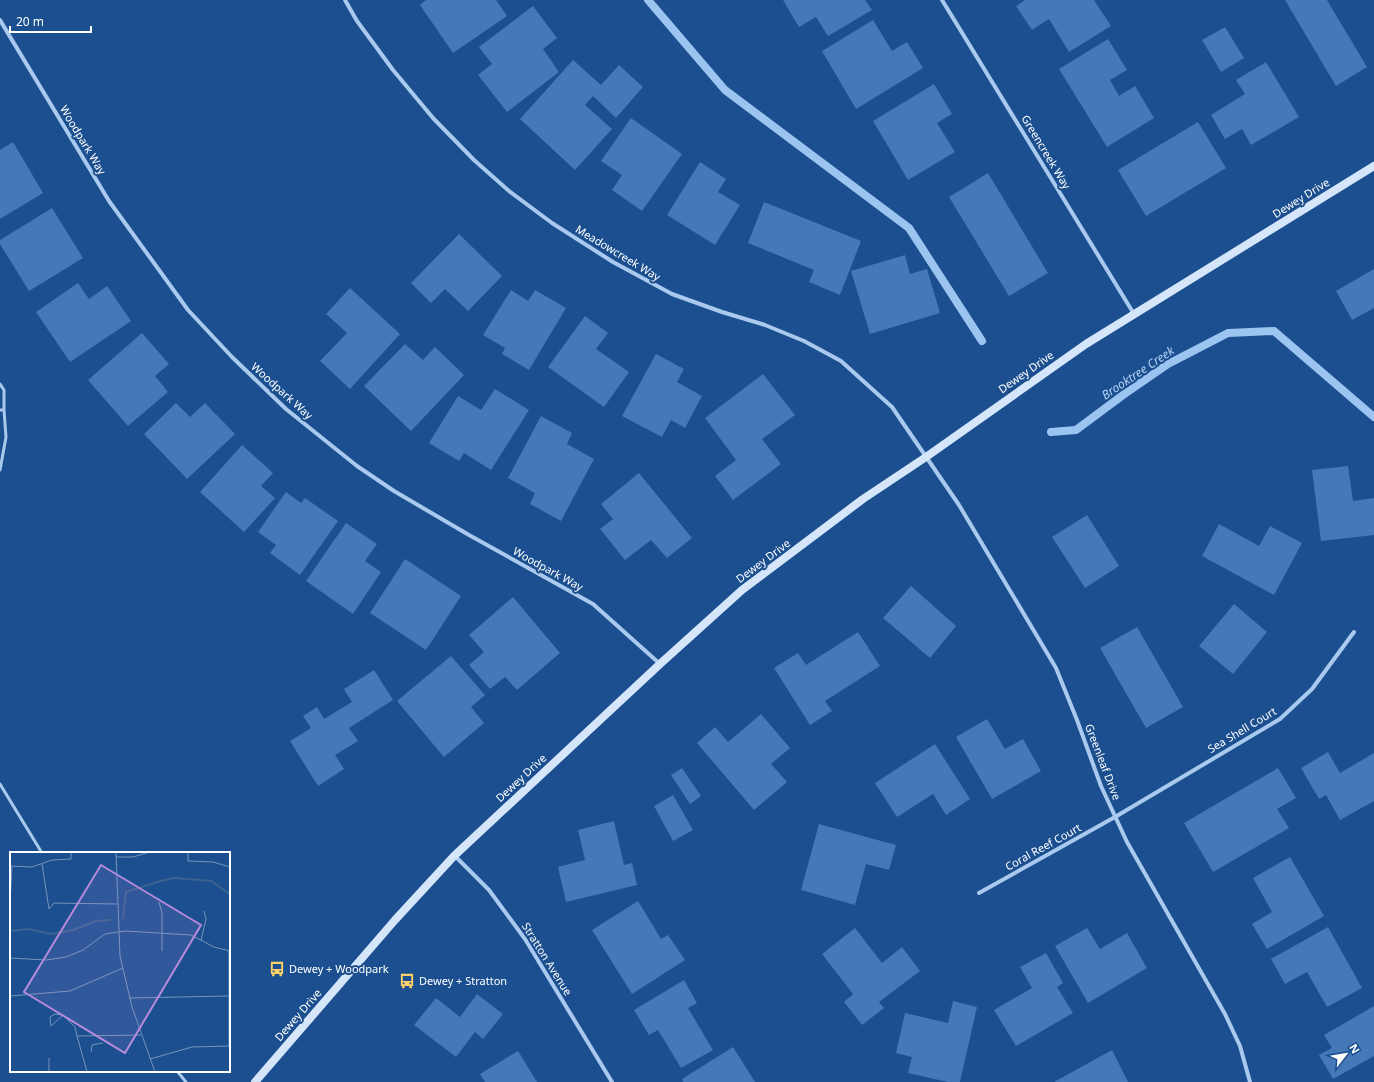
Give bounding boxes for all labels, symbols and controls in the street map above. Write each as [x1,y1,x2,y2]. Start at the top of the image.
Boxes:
scale bar [10,8,91,34]
text: 20 m [16,13,44,30]
street label: Woodpark Way [57,102,110,177]
street label: Greencreek Way [1018,112,1075,192]
street label: Dewey Drive [1269,174,1332,221]
street label: Meadowcreek Way [573,221,664,284]
water label: Brooktree Creek [1098,341,1178,403]
street label: Dewey Drive [995,347,1056,396]
street label: Woodpark Way [248,359,317,423]
street label: Dewey Drive [732,535,793,586]
street label: Woodpark Way [510,543,586,594]
street label: Sea Shell Court [1205,703,1279,756]
street label: Greenleaf Drive [1082,722,1125,802]
street label: Dewey Drive [492,750,549,805]
street label: Coral Reef Court [1002,819,1083,874]
inset map [10,852,230,1072]
street label: Stratton Avenue [519,919,576,998]
bus stop icon: Dewey + Woodpark [268,960,286,978]
place label: Dewey + Woodpark [289,961,389,976]
bus stop icon: Dewey + Stratton [398,972,416,990]
place label: Dewey + Stratton [419,973,507,988]
street label: Dewey Drive [271,985,324,1044]
north arrow [1326,1034,1366,1074]
text: N [1346,1041,1364,1056]

